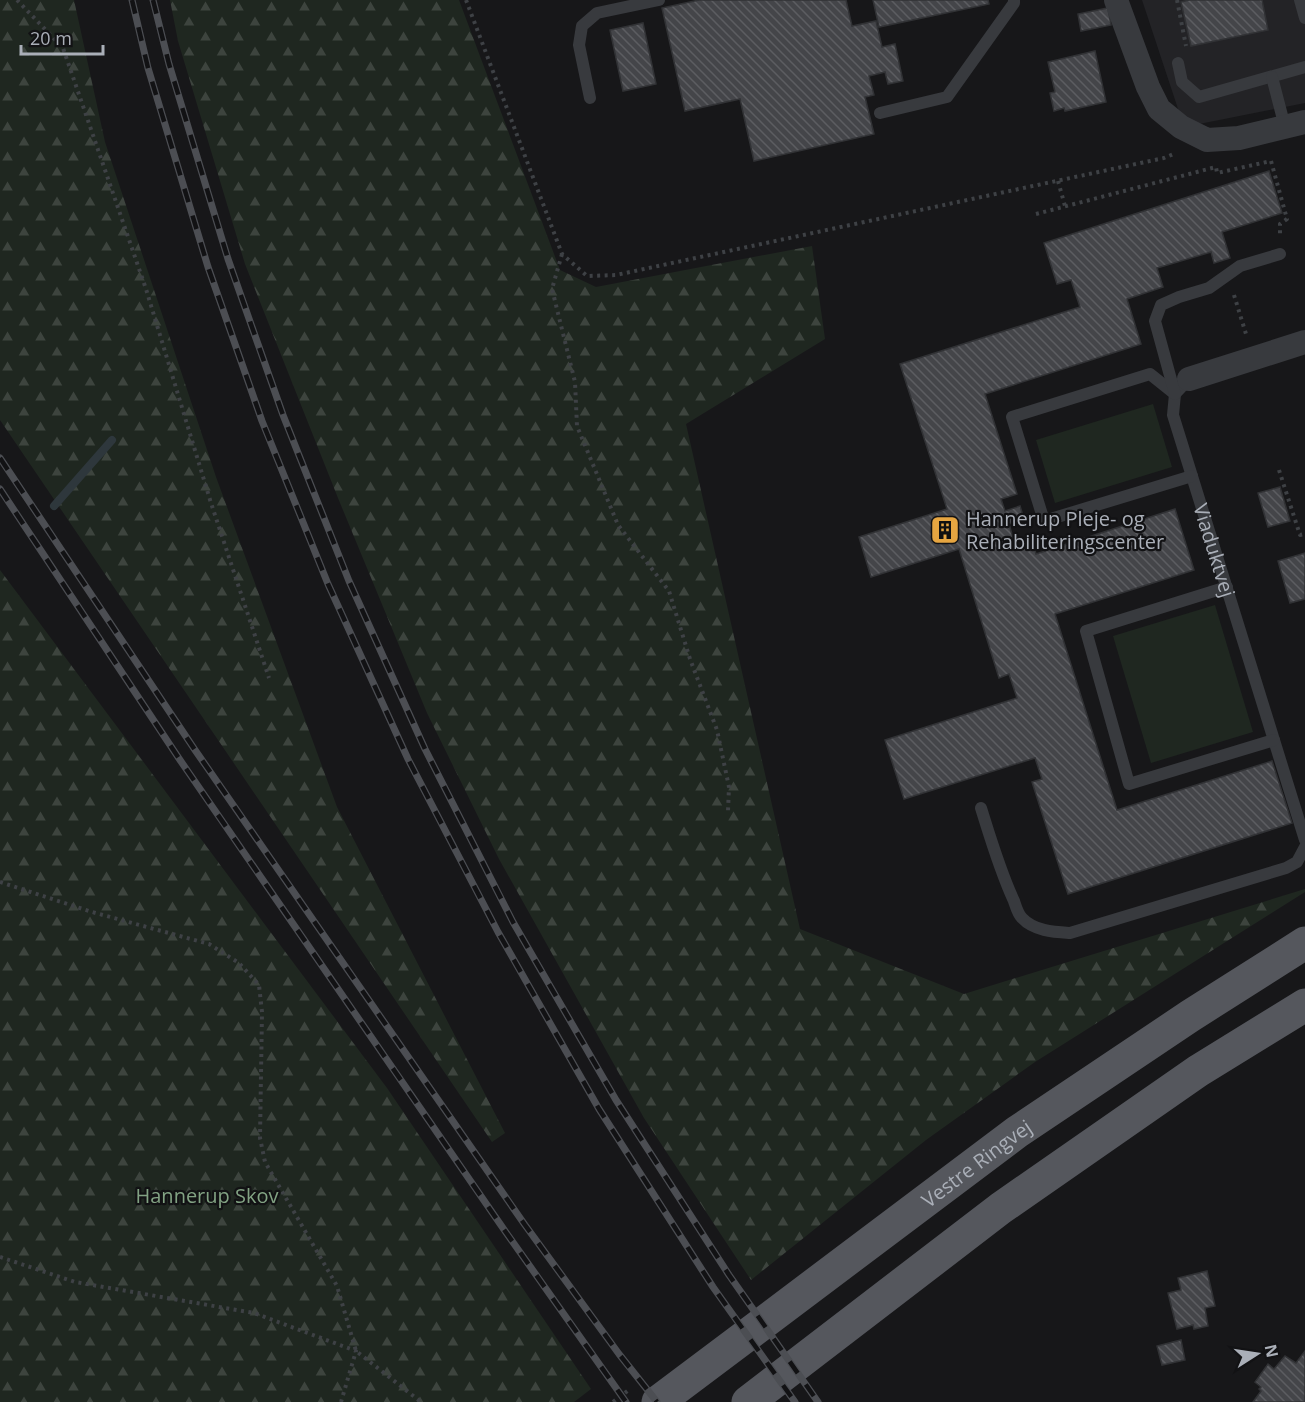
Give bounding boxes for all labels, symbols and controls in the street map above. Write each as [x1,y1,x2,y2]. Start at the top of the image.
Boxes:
scale bar [21,18,104,56]
text: 20 m [30,26,72,50]
street label: Viaduktvej [1188,500,1242,600]
place label: Hannerup Pleje- og Rehabiliteringscenter [966,505,1164,555]
building icon: Hannerup Pleje- og Rehabiliteringscenter [929,514,961,546]
street label: Vestre Ringvej [916,1113,1037,1213]
park label: Hannerup Skov [136,1182,279,1209]
north arrow [1227,1324,1287,1384]
text: N [1260,1342,1284,1360]

